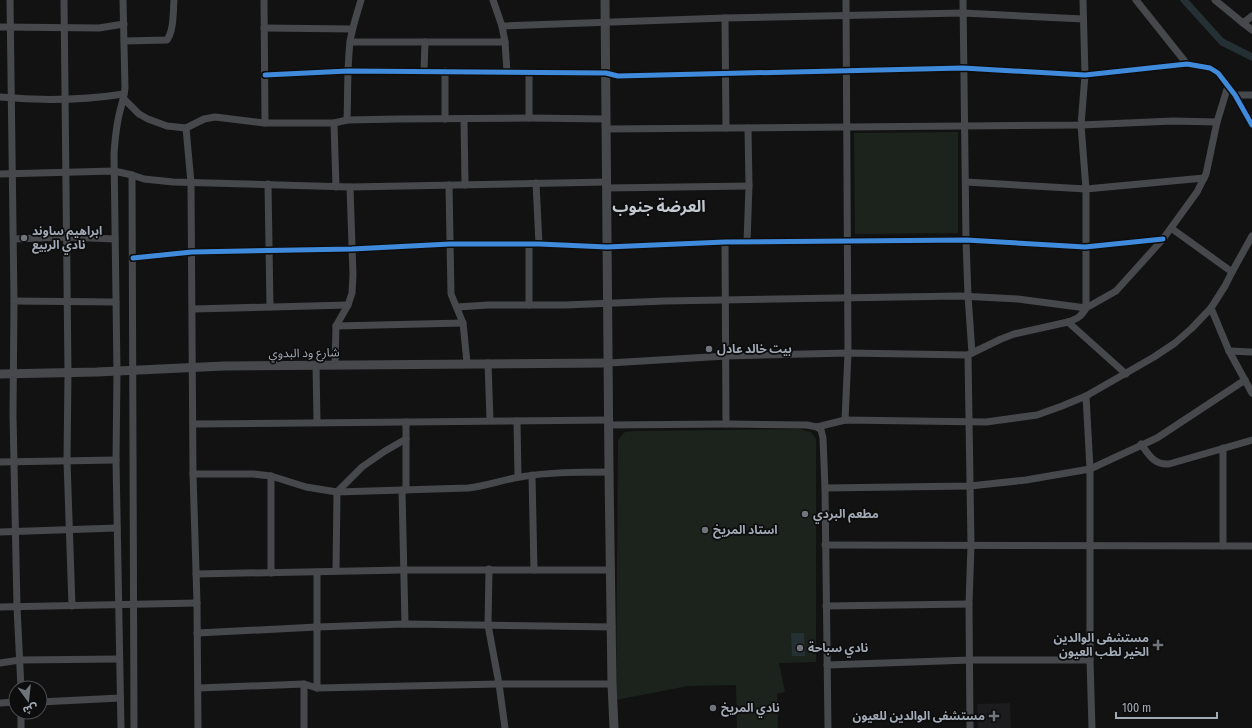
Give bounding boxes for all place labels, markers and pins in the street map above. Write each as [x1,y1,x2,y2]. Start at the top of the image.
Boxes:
place label: ابراهيم ساوند نادي الربيع [32,224,102,255]
marker: ابراهيم ساوند نادي الربيع [19,233,29,243]
place label: بيت خالد عادل [717,342,792,356]
marker: بيت خالد عادل [704,344,714,354]
place label: مطعم البردي [813,507,879,524]
marker: مطعم البردي [800,509,810,519]
place label: استاد المريخ [713,523,778,539]
marker: استاد المريخ [700,525,710,535]
place label: مستشفى الوالدين الخير لطب العيون [1053,631,1149,659]
marker: مستشفى الوالدين الخير لطب العيون [1152,639,1164,651]
place label: نادي سباحة [808,641,868,658]
marker: نادي سباحة [795,643,805,653]
place label: نادي المريخ [721,701,780,718]
marker: نادي المريخ [708,703,718,713]
place label: مستشفى الوالدين للعيون [853,709,985,723]
marker: مستشفى الوالدين للعيون [988,710,1000,722]

